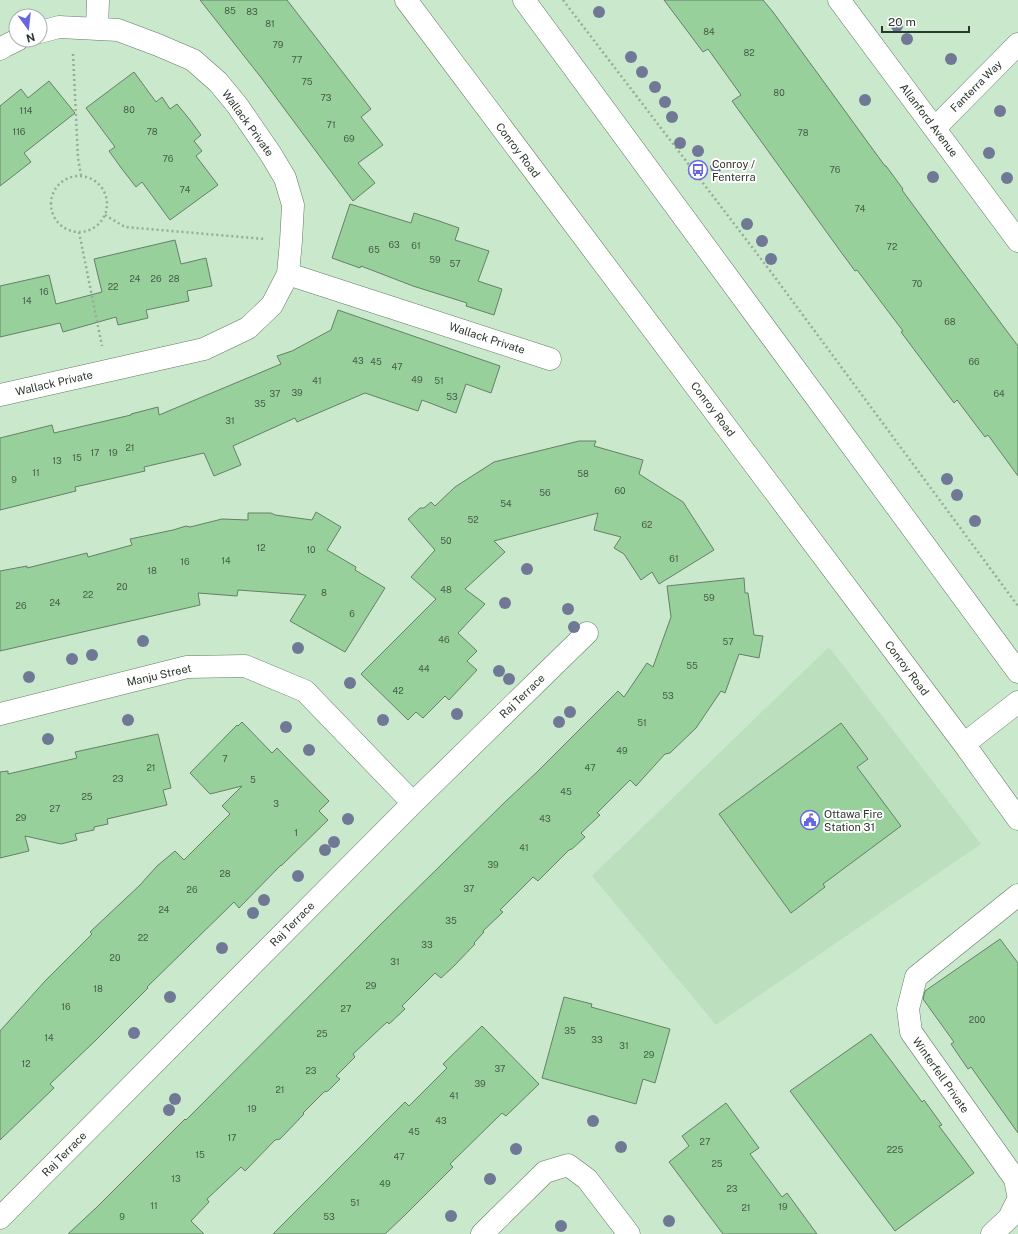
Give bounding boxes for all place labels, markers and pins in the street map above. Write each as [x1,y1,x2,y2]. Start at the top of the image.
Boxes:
place label: Conroy / Fenterra [712,158,756,183]
bus stop icon: Conroy / Fenterra [687,159,709,181]
place label: Ottawa Fire Station 31 [824,808,883,833]
public building icon: Ottawa Fire Station 31 [799,809,821,831]

